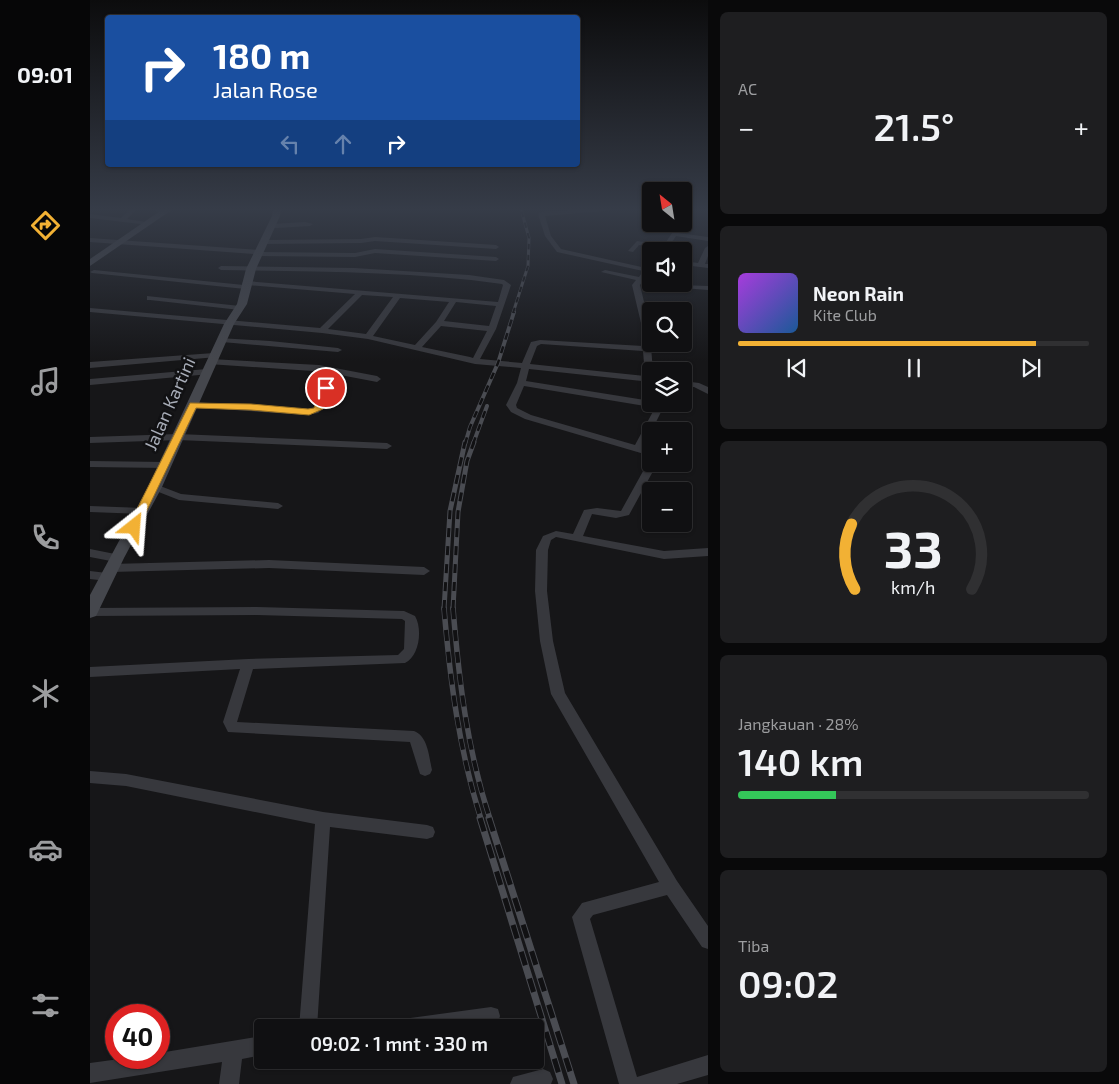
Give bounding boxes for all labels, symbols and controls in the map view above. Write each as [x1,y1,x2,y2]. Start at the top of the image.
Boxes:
text: 180 m [213,34,310,76]
icon: right [130,35,195,100]
text: 09:01 [17,61,73,87]
text: Jalan Rose [213,76,318,102]
text: AC [738,79,757,98]
text: 21.5° [874,103,954,149]
text: − [738,110,754,144]
text: + [1074,110,1089,144]
icon: left [276,130,304,158]
icon: ahead [329,130,357,158]
icon: right [382,130,410,158]
north arrow [642,182,692,232]
map controls [642,182,692,532]
icon: directions [28,208,63,243]
button: sound [642,242,692,292]
text: Neon Rain [813,282,904,305]
button: search [642,302,692,352]
text: Kite Club [813,305,877,324]
street label: Jalan Kartini [139,354,199,454]
icon: previous [783,354,811,382]
icon: pause [900,354,928,382]
icon: next [1017,354,1045,382]
button: layers [642,362,692,412]
icon: music [28,364,63,399]
pin [305,367,347,409]
icon: arrive [312,374,340,402]
button: + [642,422,692,472]
button: − [642,482,692,532]
position arrow [107,500,159,552]
text: 33 [884,516,943,578]
icon: phone [28,520,63,555]
text: km/h [891,576,936,598]
icon: climate [28,676,63,711]
text: Jangkauan · 28% [738,714,859,733]
text: 140 km [738,738,863,784]
icon: car [28,832,63,867]
text: Tiba [738,936,769,955]
text: 09:02 [738,960,838,1006]
icon: filters [28,988,63,1023]
speed limit sign: 40 [105,1004,170,1069]
text: 09:02 · 1 mnt · 330 m [310,1032,488,1055]

